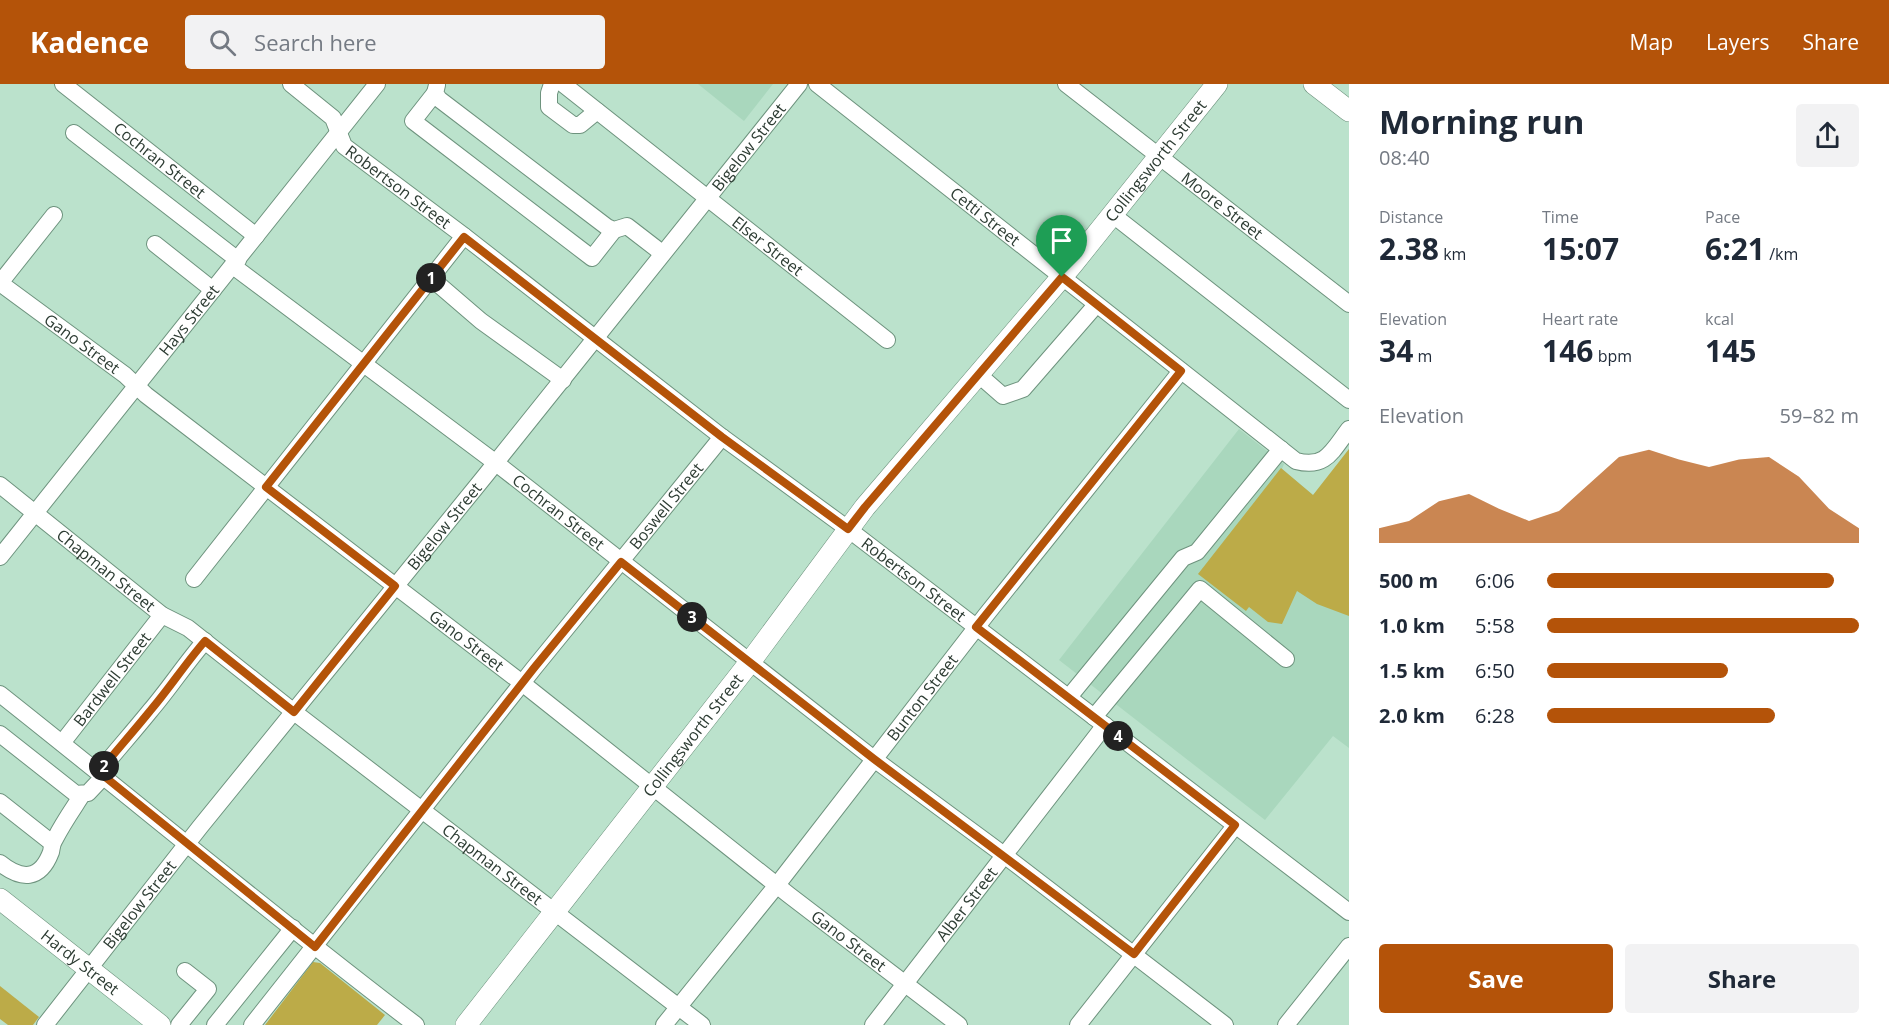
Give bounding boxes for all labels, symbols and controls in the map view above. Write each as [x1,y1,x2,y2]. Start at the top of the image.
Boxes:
search box [185,15,605,69]
text: Kadence [30,23,149,61]
icon: search [206,26,239,59]
text: Search here [254,27,377,57]
text: Map [1630,28,1673,56]
text: Layers [1706,28,1770,56]
text: Share [1803,28,1859,56]
street label: Collingsworth Street [1100,95,1212,226]
street label: Bigelow Street [706,98,791,196]
text: Morning run [1379,99,1585,144]
button: share [1796,104,1859,167]
street label: Cochran Street [109,117,210,203]
street label: Robertson Street [341,140,456,234]
text: 08:40 [1379,144,1430,171]
street label: Moore Street [1177,167,1268,244]
street label: Cetti Street [946,182,1025,251]
text: Distance [1379,206,1443,228]
text: Time [1542,206,1579,228]
text: Pace [1705,206,1740,228]
street label: Elser Street [728,211,808,281]
pin [1036,215,1087,277]
icon: arrive [1045,224,1078,257]
text: 2.38 [1379,228,1439,269]
text: 15:07 [1542,228,1619,269]
text: 6:21 [1705,228,1765,269]
text: km [1439,243,1466,265]
text: /km [1765,243,1798,265]
pin: 1 [416,263,446,293]
text: 1 [426,267,436,289]
street label: Hays Street [154,280,224,360]
street label: Gano Street [40,308,125,379]
text: Elevation [1379,308,1447,330]
text: Heart rate [1542,308,1618,330]
text: kcal [1705,308,1734,330]
text: 34 [1379,330,1413,371]
text: 146 [1542,330,1593,371]
text: 145 [1705,330,1756,371]
text: m [1413,345,1432,367]
text: bpm [1593,345,1632,367]
text: Elevation [1379,402,1464,429]
text: 59–82 m [1780,402,1859,429]
street label: Boswell Street [624,458,708,554]
street label: Cochran Street [508,469,609,555]
street label: Bigelow Street [402,477,487,575]
street label: Chapman Street [52,524,160,617]
street label: Robertson Street [857,532,971,627]
text: 500 m [1379,567,1438,594]
text: 6:06 [1475,567,1515,594]
pin: 3 [677,602,707,632]
street label: Gano Street [425,605,509,676]
text: 3 [687,606,697,628]
text: 1.0 km [1379,612,1445,639]
text: 5:58 [1475,612,1515,639]
street label: Bardwell Street [68,627,156,731]
street label: Bunton Street [882,649,963,745]
text: 1.5 km [1379,657,1445,684]
text: 6:50 [1475,657,1515,684]
street label: Collingsworth Street [638,669,748,801]
text: 2.0 km [1379,702,1445,729]
text: 6:28 [1475,702,1515,729]
pin: 4 [1103,721,1133,751]
text: 4 [1113,725,1123,747]
pin: 2 [89,751,119,781]
text: 2 [99,755,109,777]
street label: Chapman Street [438,819,547,910]
street label: Bigelow Street [98,855,181,953]
street label: Alber Street [931,862,1003,946]
street label: Gano Street [807,905,891,977]
street label: Hardy Street [36,924,124,1000]
button: Save [1379,944,1613,1013]
button: Share [1625,944,1859,1013]

